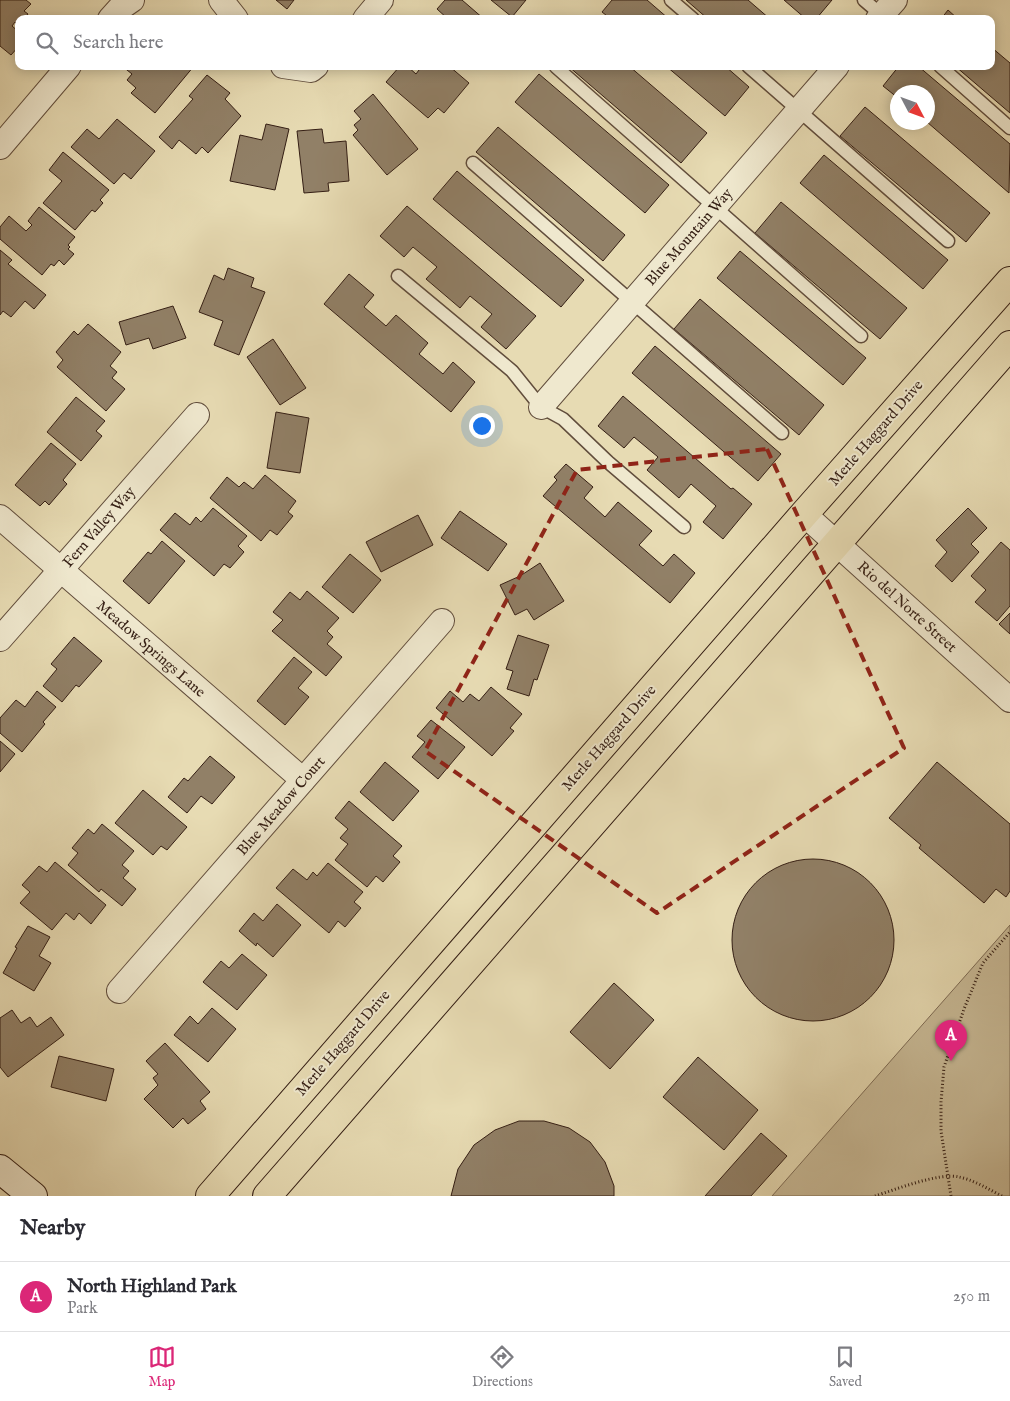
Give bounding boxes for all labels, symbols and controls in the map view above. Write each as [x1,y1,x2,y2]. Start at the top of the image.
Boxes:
search box [15,15,995,70]
icon: search [33,29,61,57]
text: Search here [73,31,164,55]
north arrow [890,85,935,130]
street label: Blue Mountain Way [641,184,737,290]
street label: Merle Haggard Drive [825,376,927,490]
your location [469,413,495,439]
street label: Fern Valley Way [59,482,140,571]
street label: Rio del Norte Street [853,557,961,657]
street label: Meadow Springs Lane [93,596,210,702]
street label: Merle Haggard Drive [558,681,660,795]
street label: Blue Meadow Court [233,752,329,860]
street label: Merle Haggard Drive [292,986,394,1100]
pin: A [935,1020,967,1061]
text: Nearby [20,1215,85,1242]
text: North Highland Park [67,1275,237,1299]
text: A [31,1287,41,1307]
text: 250 m [953,1287,990,1307]
text: Park [67,1299,97,1319]
tab: Map [148,1343,176,1391]
tab: Directions [472,1343,533,1391]
tab: Saved [829,1343,862,1391]

